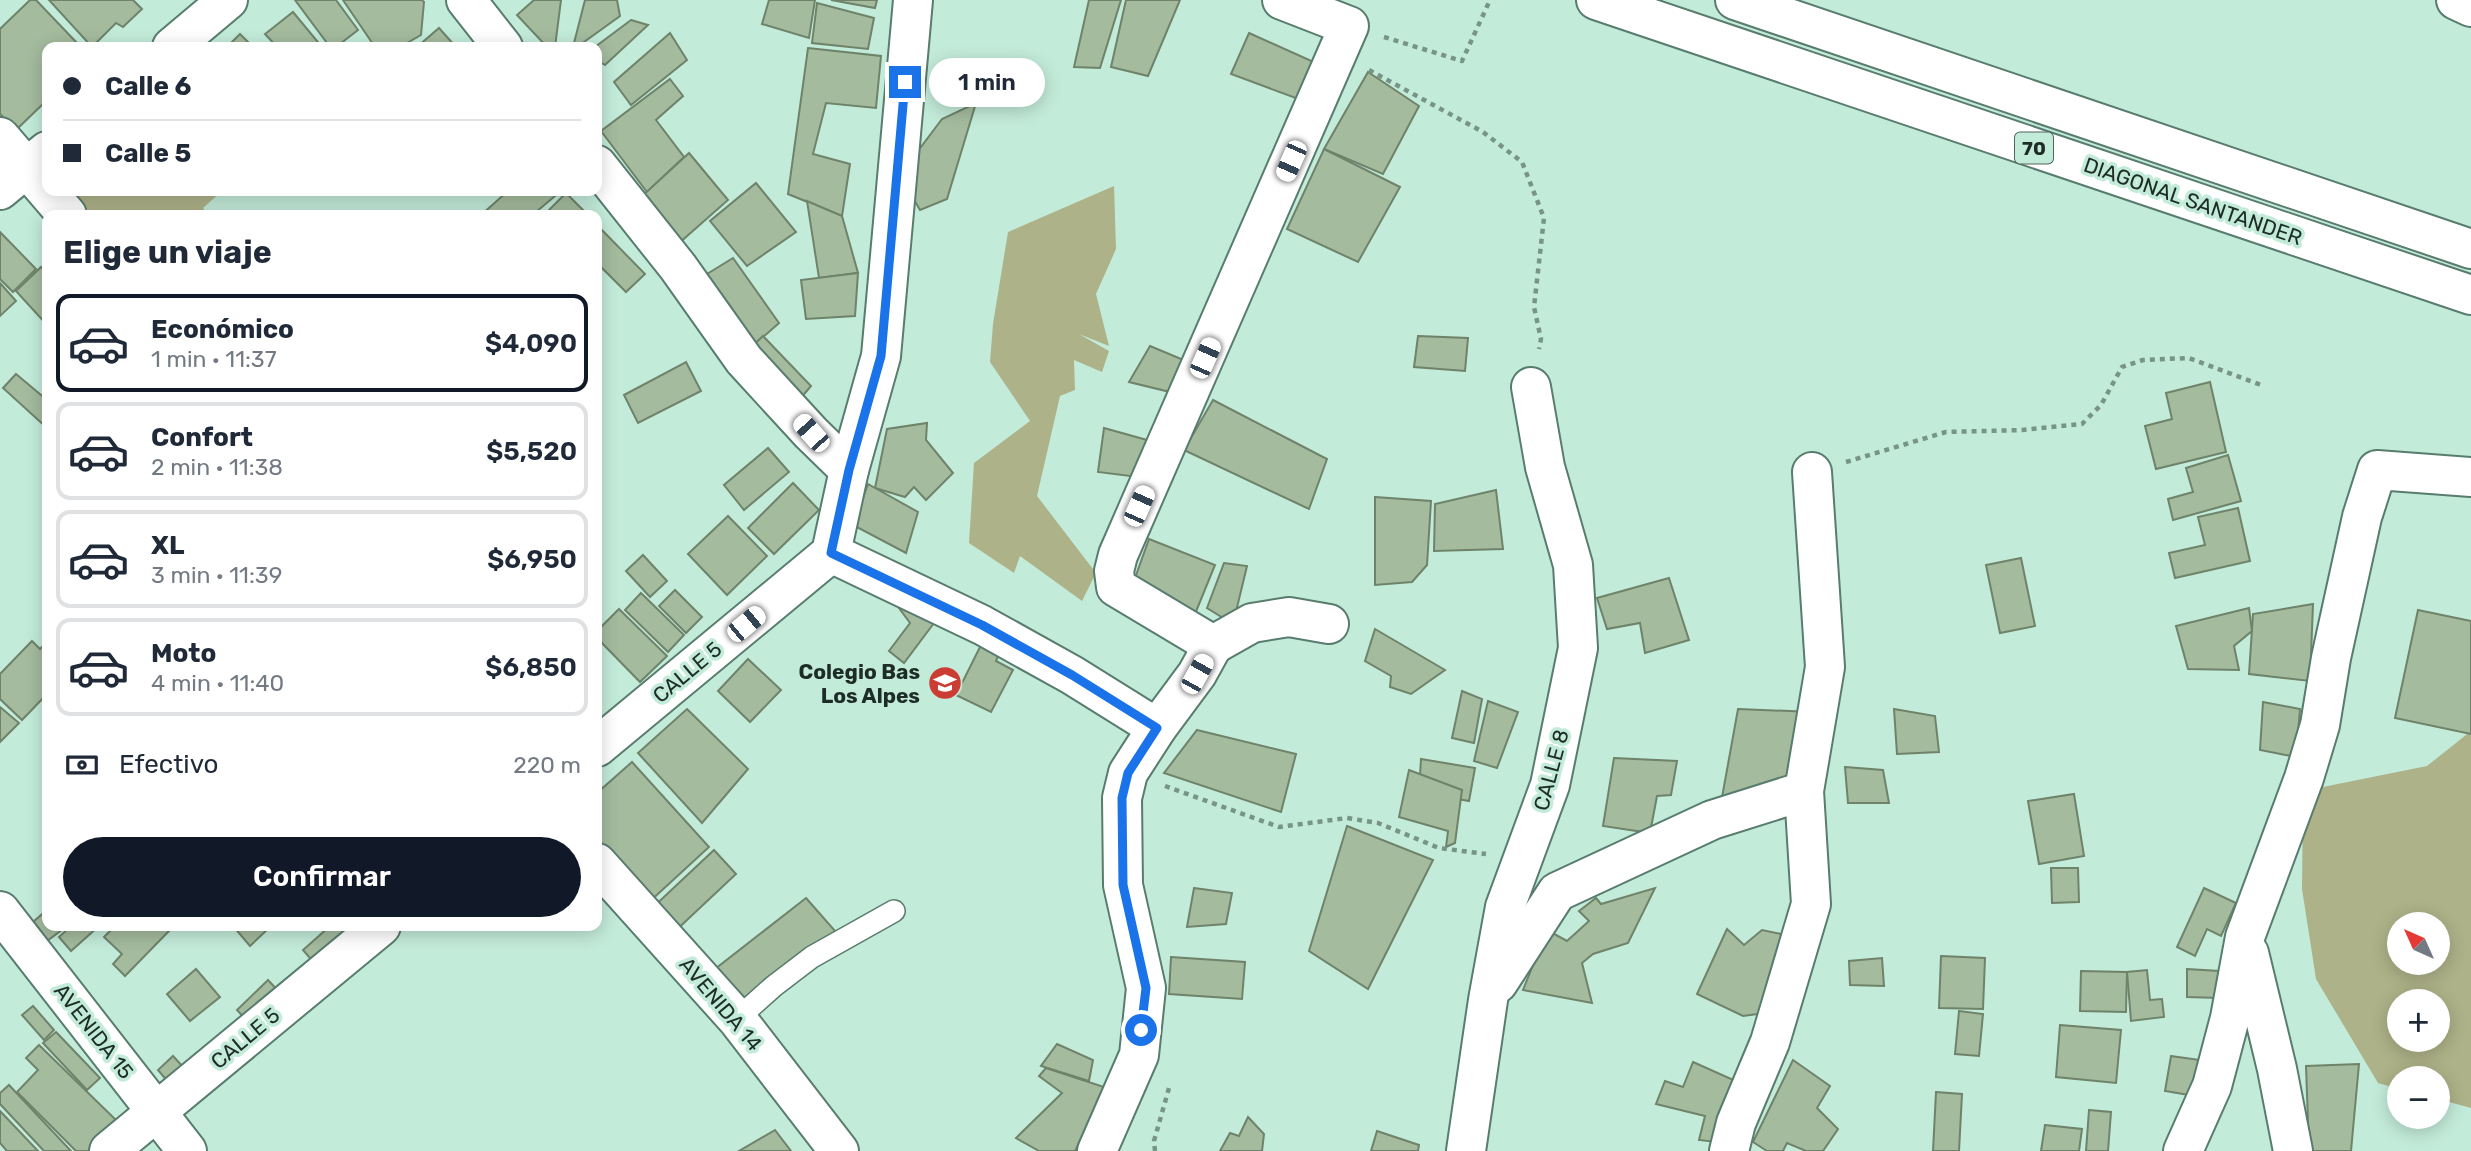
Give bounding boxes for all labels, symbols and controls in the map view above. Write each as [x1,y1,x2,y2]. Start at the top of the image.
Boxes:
callout: 1 min [930,57,1045,106]
route end [889,66,921,98]
text: 1 min [958,68,1016,96]
text: Calle 6 [105,71,191,102]
road number: 70 [2015,132,2053,164]
text: Calle 5 [105,138,191,169]
car [1273,138,1310,184]
street label: DIAGONAL SANTANDER [2081,152,2305,250]
text: Elige un viaje [63,233,272,271]
icon: car [67,312,130,375]
text: Económico [151,314,294,345]
text: $4,090 [485,328,577,359]
car [1187,335,1224,381]
text: 1 min · 11:37 [151,345,277,373]
car [790,410,833,456]
icon: car [67,420,130,483]
text: Confort [151,422,253,453]
text: $5,520 [486,436,577,467]
text: 2 min · 11:38 [151,453,283,481]
car [1121,483,1158,529]
icon: car [67,528,130,591]
text: XL [151,530,184,561]
text: $6,950 [487,544,577,575]
text: 3 min · 11:39 [151,561,282,589]
car [724,602,769,646]
icon: car [67,636,130,699]
street label: CALLE 5 [648,636,726,708]
text: Moto [151,638,216,669]
car [1178,651,1217,697]
text: $6,850 [485,652,577,683]
place label: Colegio Bas Los Alpes [799,659,920,708]
school or university icon: Colegio Bas Los Alpes [926,664,964,702]
text: 4 min · 11:40 [151,669,284,697]
street label: CALLE 8 [1528,727,1574,813]
icon: cash [63,746,101,784]
text: Efectivo [119,749,218,780]
text: 220 m [513,751,581,779]
button: Confirmar [63,837,581,917]
north arrow [2387,912,2450,975]
map controls [2387,912,2450,1129]
street label: AVENIDA 14 [675,952,767,1056]
street label: AVENIDA 15 [49,978,139,1084]
button: + [2387,989,2450,1052]
street label: CALLE 5 [206,1002,284,1074]
route start [1125,1014,1157,1046]
button: − [2387,1066,2450,1129]

